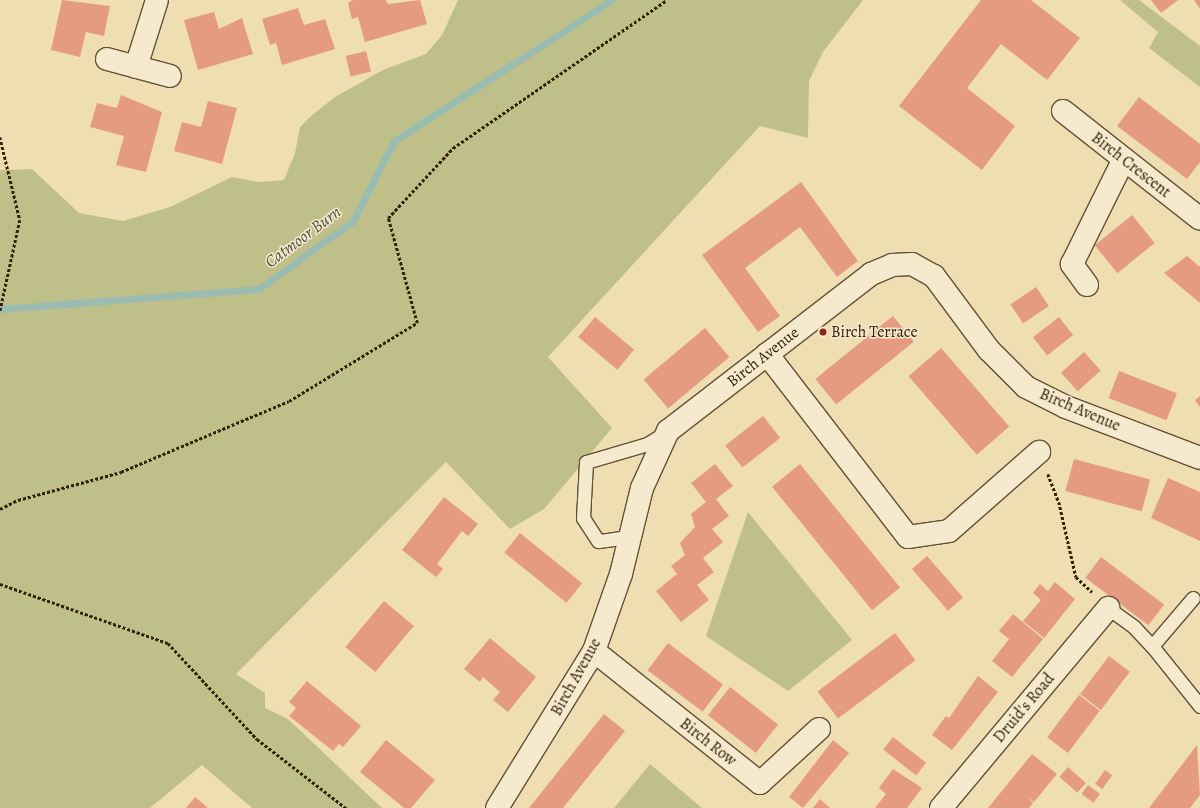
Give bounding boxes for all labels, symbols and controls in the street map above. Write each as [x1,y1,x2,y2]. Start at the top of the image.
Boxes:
street label: Birch Crescent [1088,128,1174,202]
water label: Catmoor Burn [261,202,345,272]
place label: Birch Terrace [831,322,918,342]
street label: Birch Avenue [723,323,803,391]
marker: Birch Terrace [818,327,828,337]
street label: Birch Avenue [1037,384,1123,436]
street label: Birch Avenue [547,635,605,719]
street label: Druid's Road [989,669,1059,747]
street label: Birch Row [676,714,740,770]

